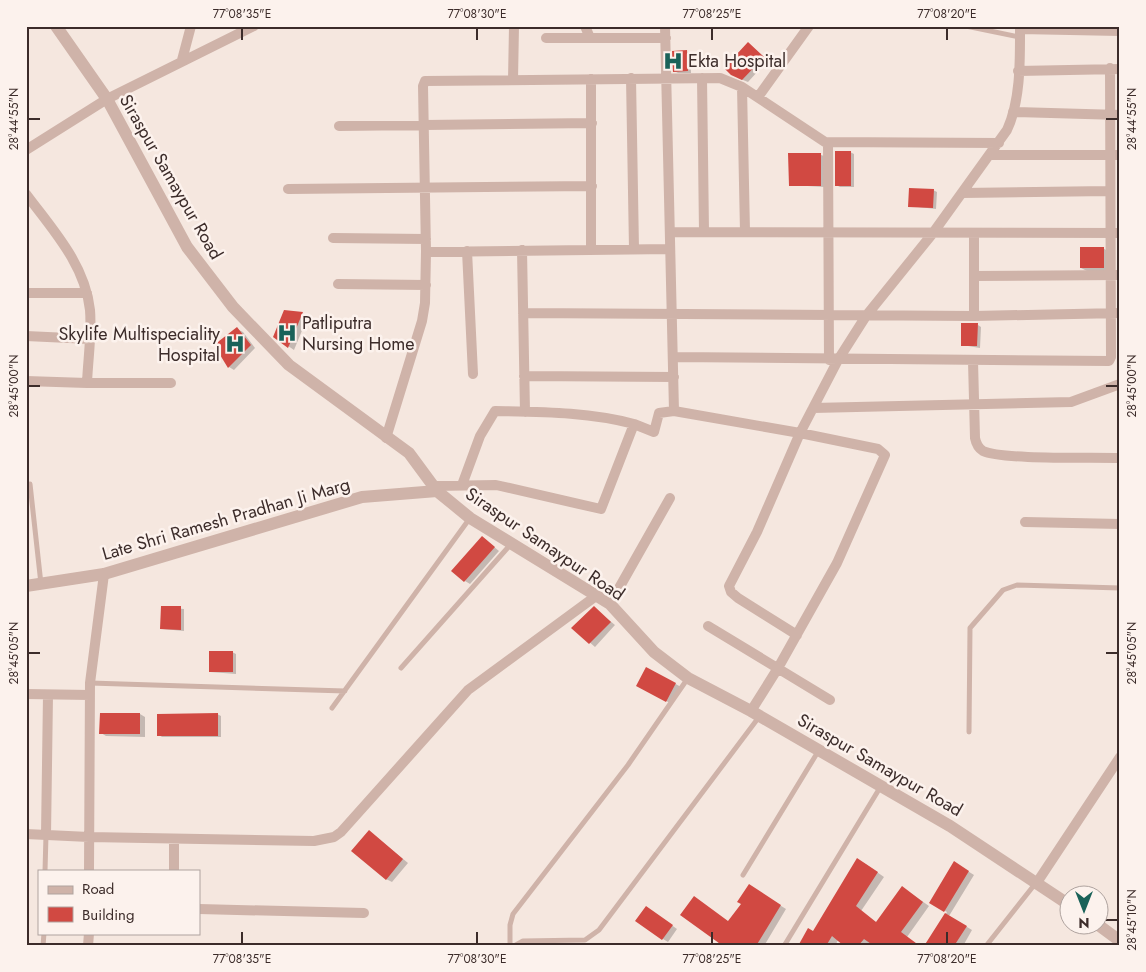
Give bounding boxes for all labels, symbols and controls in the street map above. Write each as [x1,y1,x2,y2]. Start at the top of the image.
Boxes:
text: 77°08'35"E [213,5,271,23]
text: 77°08'30"E [447,5,507,23]
text: 77°08'25"E [683,5,741,23]
text: 77°08'20"E [917,5,977,23]
place label: Ekta Hospital [688,48,786,74]
hospital icon: Ekta Hospital [662,50,684,72]
text: 28°44'55"N [5,88,23,150]
text: 28°44'55"N [1123,88,1141,150]
street label: Siraspur Samaypur Road [113,89,229,265]
place label: Patliputra Nursing Home [302,310,415,357]
place label: Skylife Multispeciality Hospital [58,321,220,368]
hospital icon: Patliputra Nursing Home [276,322,298,344]
hospital icon: Skylife Multispeciality Hospital [224,333,246,355]
text: 28°45'00"N [5,354,23,418]
text: 28°45'00"N [1123,354,1141,418]
street label: Late Shri Ramesh Pradhan Ji Marg [99,471,353,567]
street label: Siraspur Samaypur Road [460,481,630,607]
text: 28°45'05"N [5,622,23,684]
text: 28°45'05"N [1123,622,1141,684]
street label: Siraspur Samaypur Road [792,707,968,823]
legend [38,870,200,934]
text: Road [82,878,114,900]
north arrow [1058,884,1108,934]
text: 28°45'10"N [1123,889,1141,951]
text: Building [82,904,134,926]
text: N [1078,913,1090,933]
text: 77°08'35"E [213,950,271,968]
text: 77°08'30"E [447,950,507,968]
text: 77°08'25"E [683,950,741,968]
text: 77°08'20"E [917,950,977,968]

